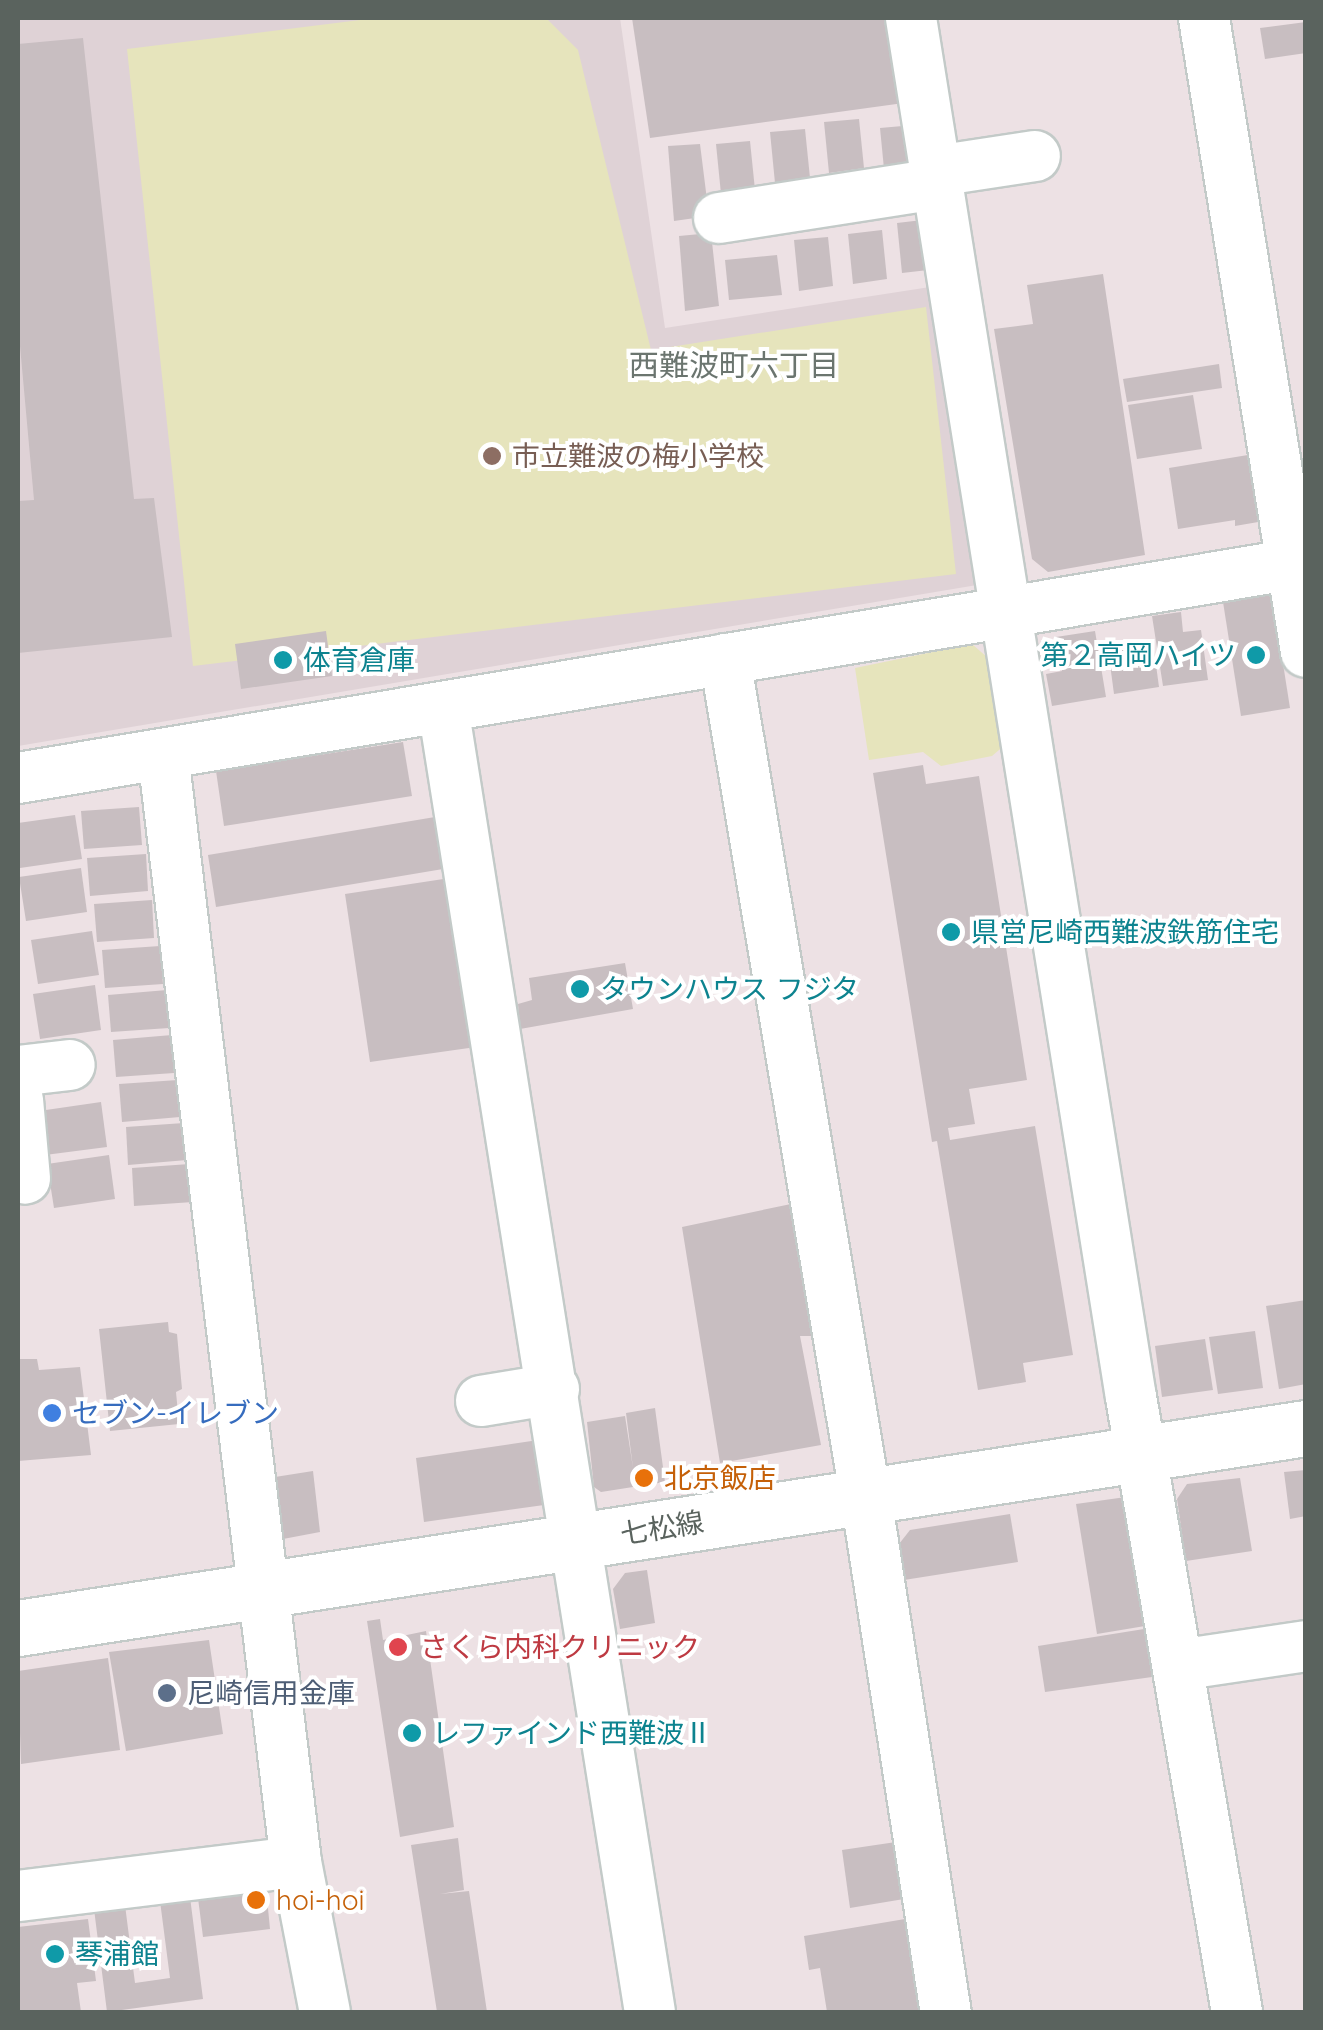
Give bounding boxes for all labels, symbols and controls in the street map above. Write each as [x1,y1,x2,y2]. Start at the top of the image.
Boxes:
district label: 西難波町六丁目 [629,347,839,383]
place label: 市立難波の梅小学校 [512,439,764,473]
marker: 市立難波の梅小学校 [481,445,503,467]
place label: 第２高岡ハイツ [1040,638,1236,672]
place label: 体育倉庫 [303,643,415,677]
marker: 第２高岡ハイツ [1245,644,1267,666]
marker: 体育倉庫 [272,649,294,671]
place label: 県営尼崎西難波鉄筋住宅 [971,915,1279,949]
marker: 県営尼崎西難波鉄筋住宅 [940,921,962,943]
place label: タウンハウス フジタ [600,972,860,1006]
marker: タウンハウス フジタ [569,978,591,1000]
place label: セブン-イレブン [72,1396,279,1430]
marker: セブン-イレブン [41,1402,63,1424]
place label: 北京飯店 [664,1461,776,1495]
marker: 北京飯店 [633,1467,655,1489]
street label: 七松線 [618,1505,706,1551]
place label: さくら内科クリニック [420,1630,700,1664]
marker: さくら内科クリニック [385,1634,411,1660]
place label: 尼崎信用金庫 [187,1676,355,1710]
marker: 尼崎信用金庫 [156,1682,178,1704]
place label: レファインド西難波Ⅱ [432,1716,712,1750]
marker: レファインド西難波Ⅱ [401,1722,423,1744]
place label: hoi-hoi [276,1883,365,1917]
marker: hoi-hoi [245,1889,267,1911]
place label: 琴浦館 [75,1937,159,1971]
marker: 琴浦館 [44,1943,66,1965]

